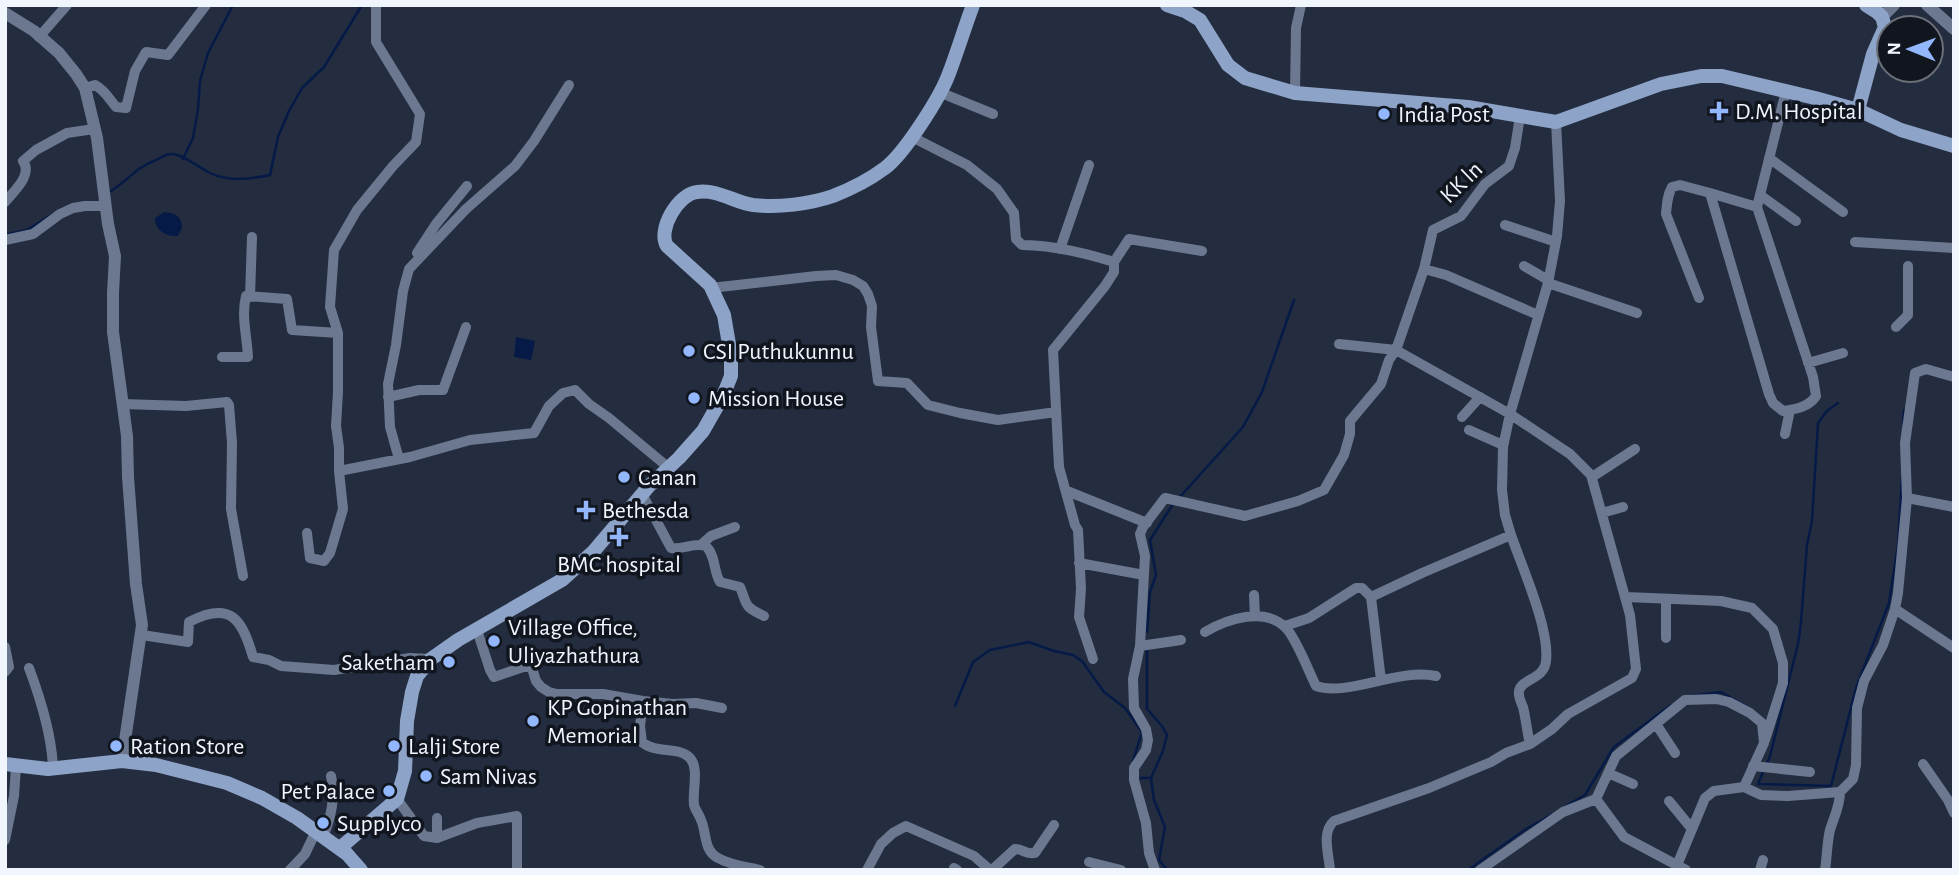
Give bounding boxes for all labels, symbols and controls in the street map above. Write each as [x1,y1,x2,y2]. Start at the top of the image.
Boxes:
north arrow [1875,14,1945,84]
text: N [1885,42,1904,56]
place label: D.M. Hospital [1735,100,1863,124]
marker: D.M. Hospital [1709,101,1729,121]
place label: India Post [1398,103,1490,127]
marker: India Post [1376,106,1392,122]
street label: KK ln [1436,157,1487,208]
place label: CSI Puthukunnu [703,340,854,364]
marker: CSI Puthukunnu [681,343,697,359]
place label: Mission House [708,387,844,411]
marker: Mission House [686,390,702,406]
place label: Canan [638,466,697,490]
marker: Canan [616,469,632,485]
place label: Bethesda [602,499,689,523]
marker: Bethesda [576,500,596,520]
marker: BMC hospital [609,527,629,547]
place label: BMC hospital [557,553,681,577]
place label: Village Office, Uliyazhathura [508,616,640,668]
marker: Village Office, Uliyazhathura [486,633,502,649]
place label: Saketham [341,651,435,675]
marker: Saketham [441,654,457,670]
place label: KP Gopinathan Memorial [547,696,687,748]
marker: KP Gopinathan Memorial [525,713,541,729]
place label: Ration Store [130,735,244,759]
place label: Lalji Store [408,735,500,759]
marker: Ration Store [108,738,124,754]
marker: Lalji Store [386,738,402,754]
place label: Sam Nivas [440,765,537,789]
marker: Sam Nivas [418,768,434,784]
place label: Pet Palace [281,780,375,804]
marker: Pet Palace [381,783,397,799]
place label: Supplyco [337,812,422,836]
marker: Supplyco [315,815,331,831]

